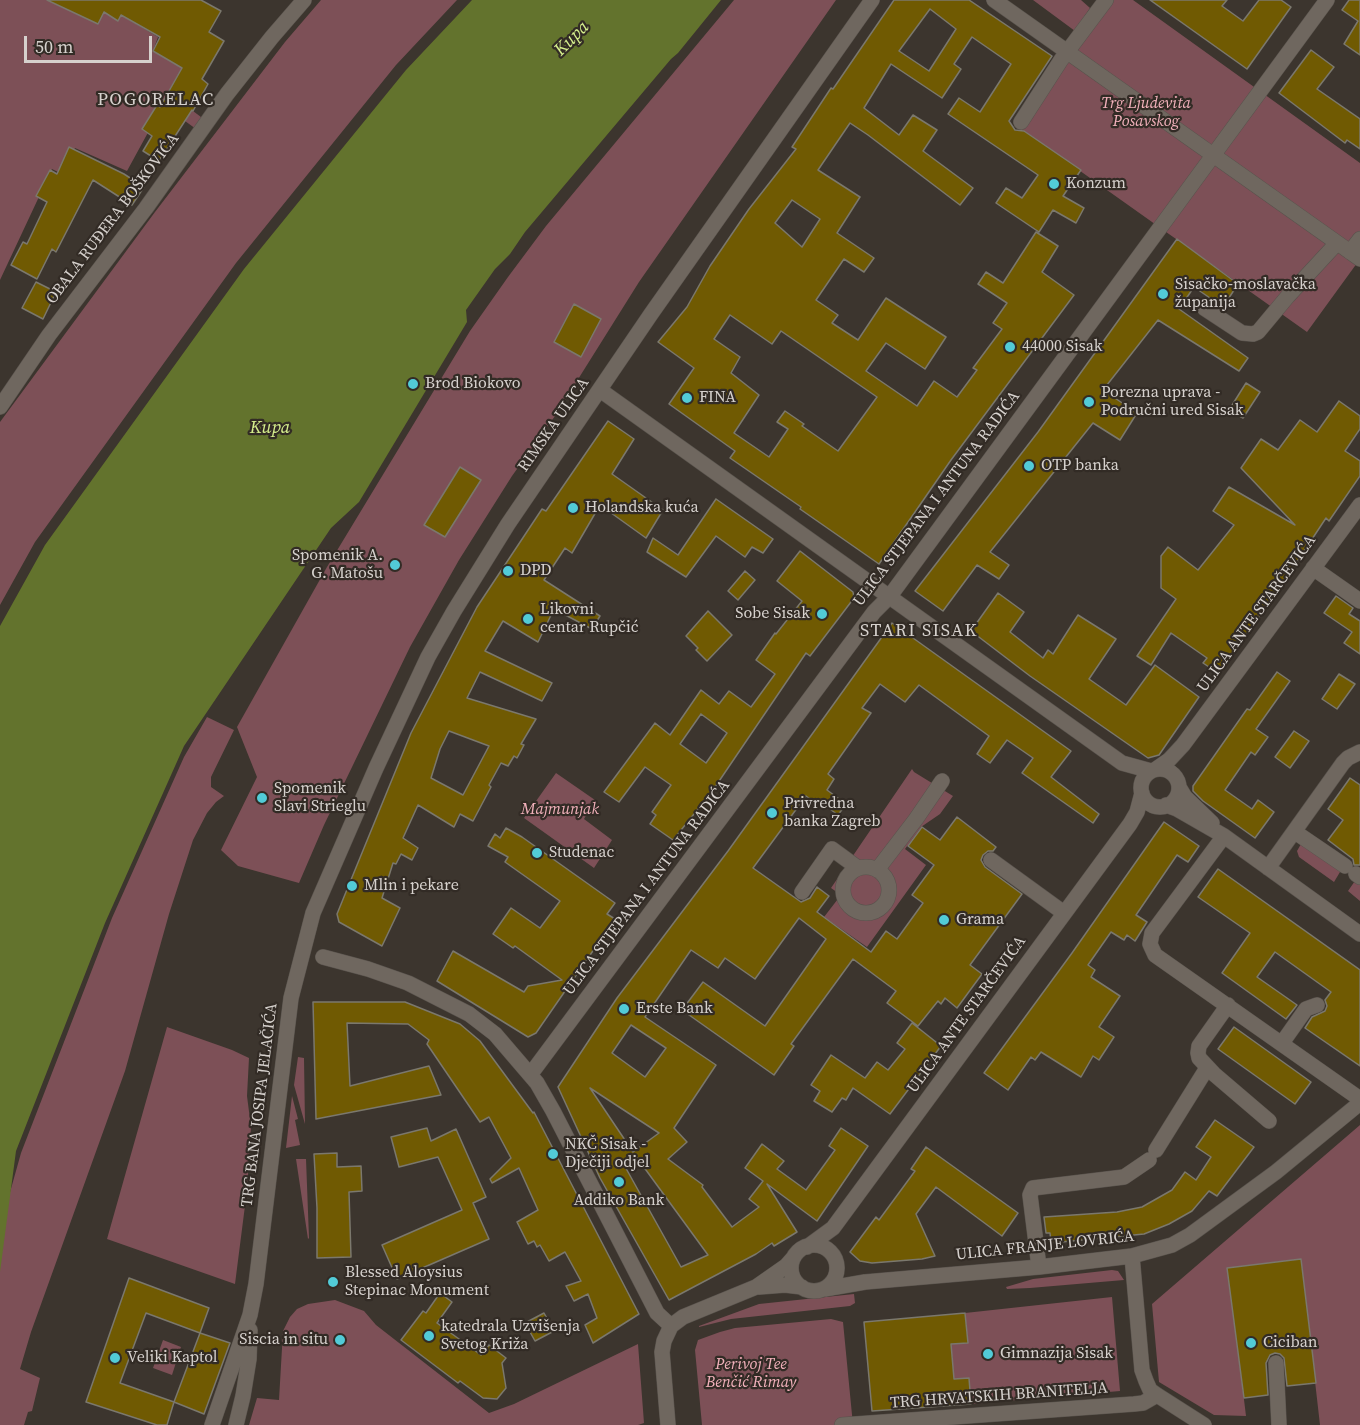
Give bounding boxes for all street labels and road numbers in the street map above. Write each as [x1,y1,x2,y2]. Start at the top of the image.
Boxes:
street label: OBALA RUĐERA BOŠKOVIĆA [43,130,183,308]
street label: RIMSKA ULICA [514,374,594,476]
street label: ULICA STJEPANA I ANTUNA RADIĆA [850,388,1024,610]
street label: ULICA ANTE STARČEVIĆA [1194,532,1320,696]
street label: ULICA STJEPANA I ANTUNA RADIĆA [560,777,734,999]
street label: ULICA ANTE STARČEVIĆA [904,933,1030,1097]
street label: TRG BANA JOSIPA JELAČIĆA [238,1002,282,1208]
street label: ULICA FRANJE LOVRIĆA [955,1227,1135,1265]
street label: TRG HRVATSKIH BRANITELJA [889,1379,1109,1413]

